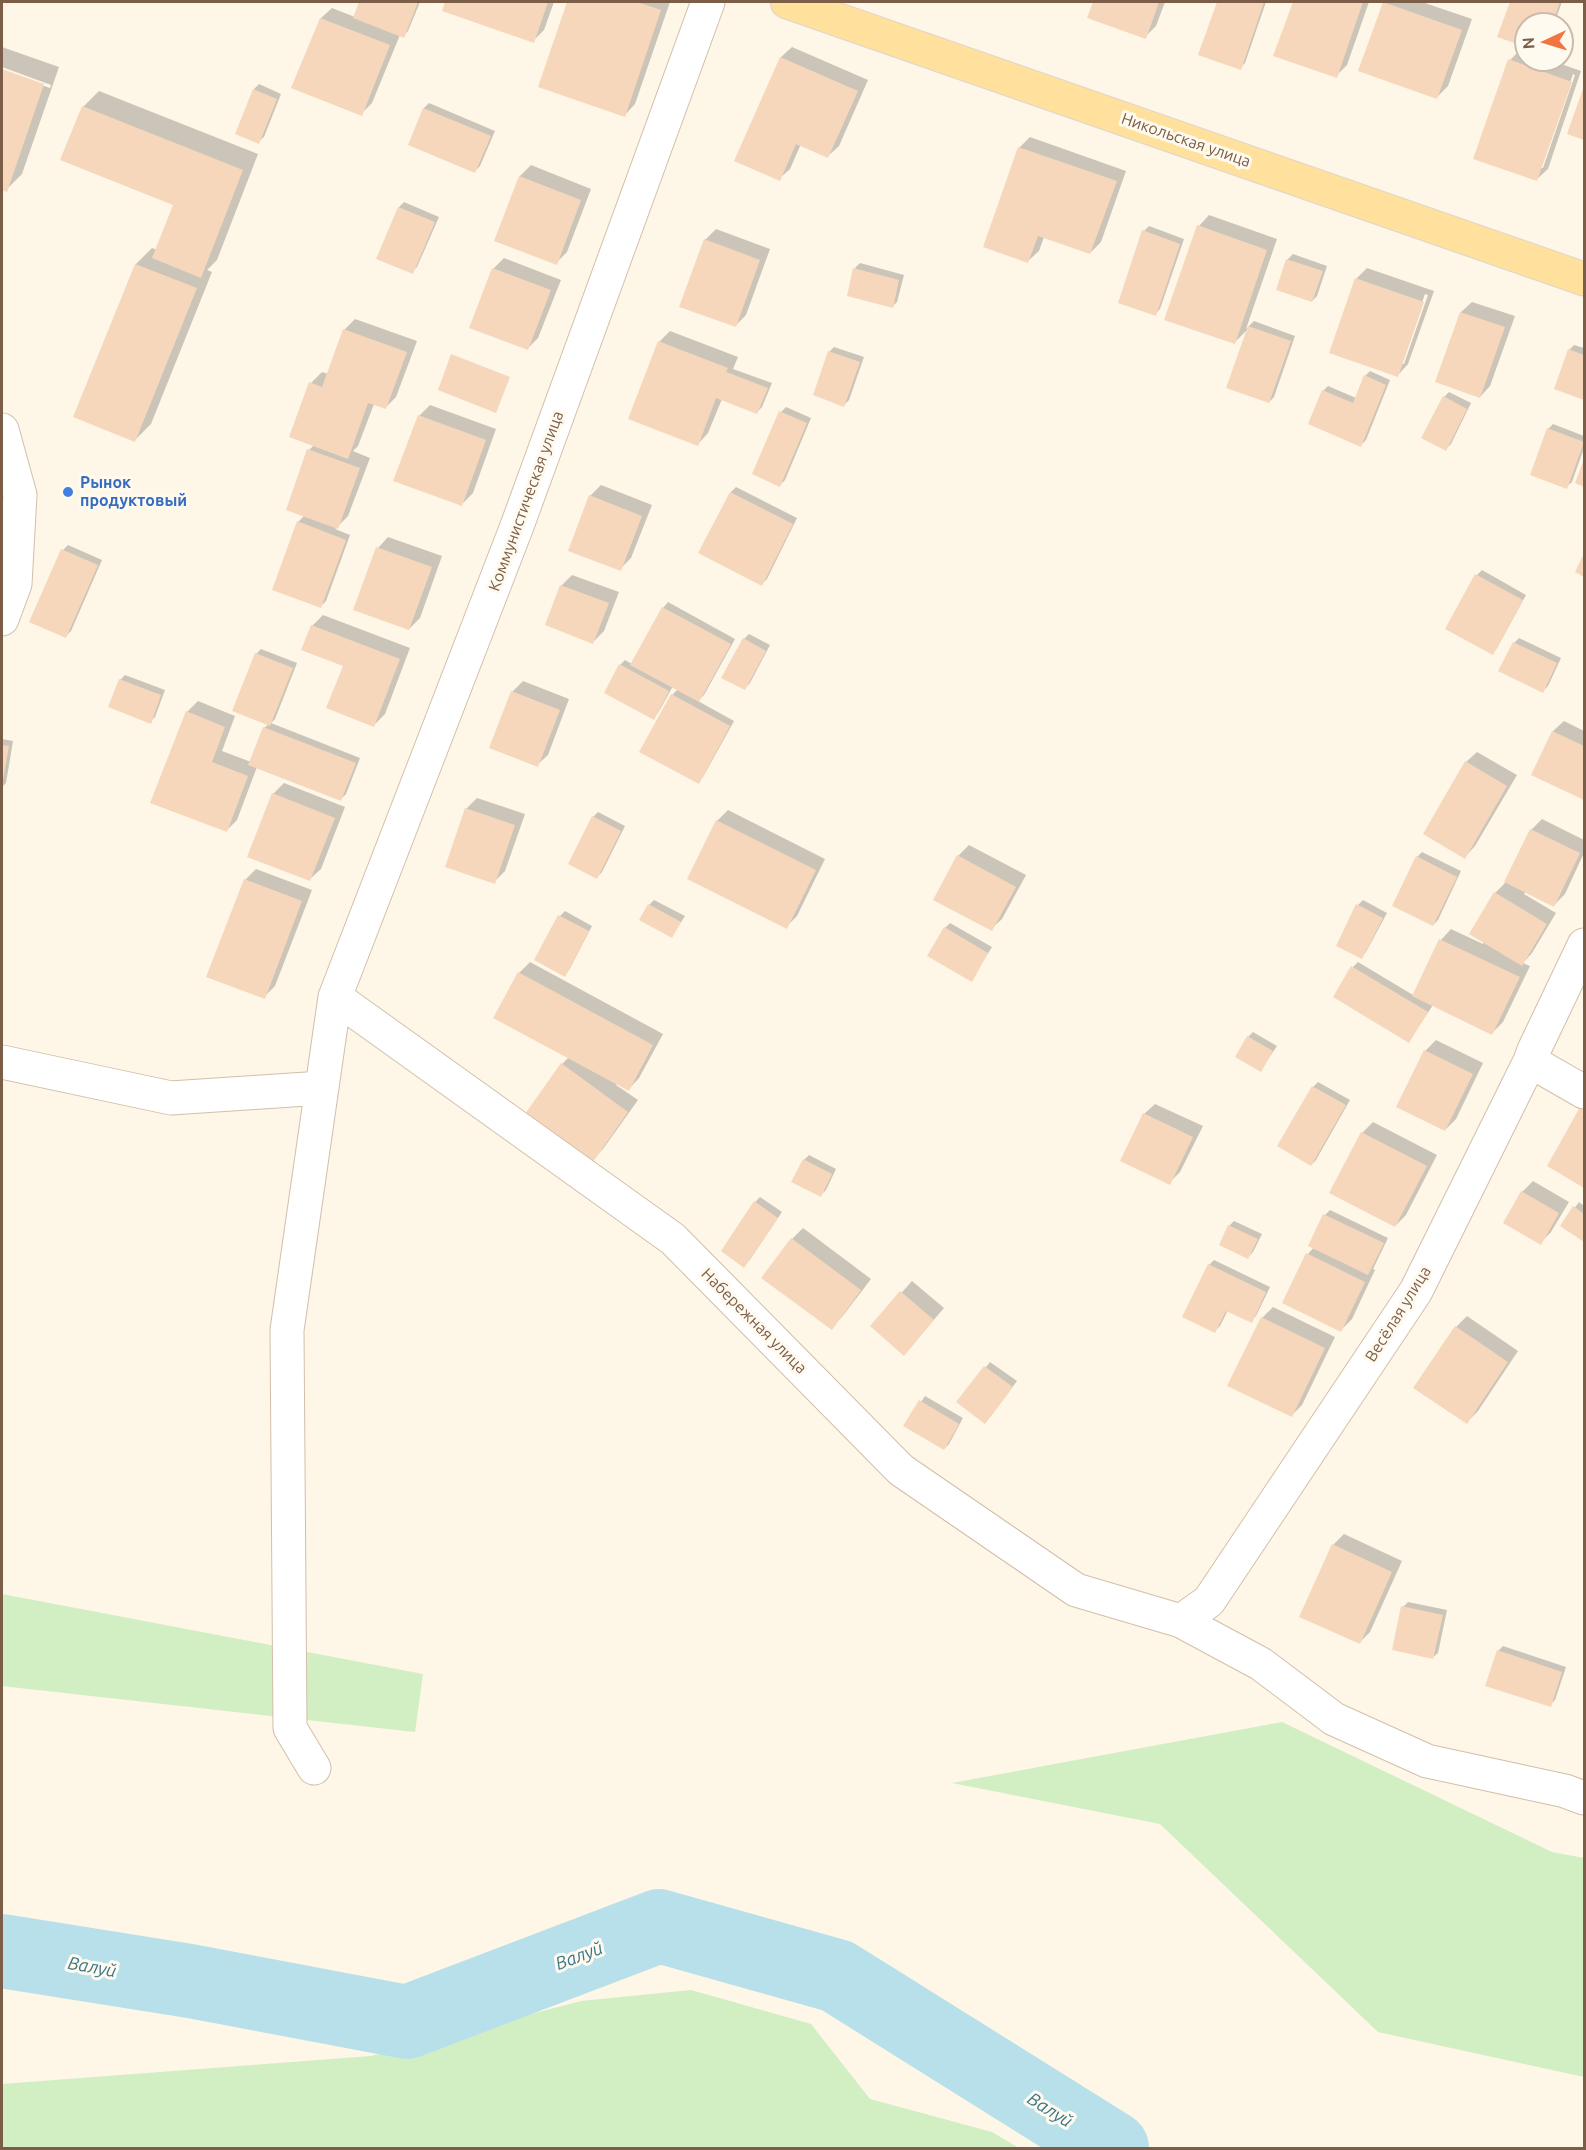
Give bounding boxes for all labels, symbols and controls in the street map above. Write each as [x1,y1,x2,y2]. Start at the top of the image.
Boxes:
north arrow [1514,12,1574,72]
text: N [1519,37,1537,50]
street label: Никольская улица [1119,109,1253,171]
street label: Коммунистическая улица [484,408,568,594]
place label: Рынок продуктовый [80,473,187,511]
marker: Рынок продуктовый [61,485,75,499]
street label: Весёлая улица [1361,1263,1435,1365]
street label: Набережная улица [697,1264,811,1378]
water label: Валуй [552,1937,606,1975]
water label: Валуй [66,1952,118,1982]
water label: Валуй [1024,2088,1076,2132]

